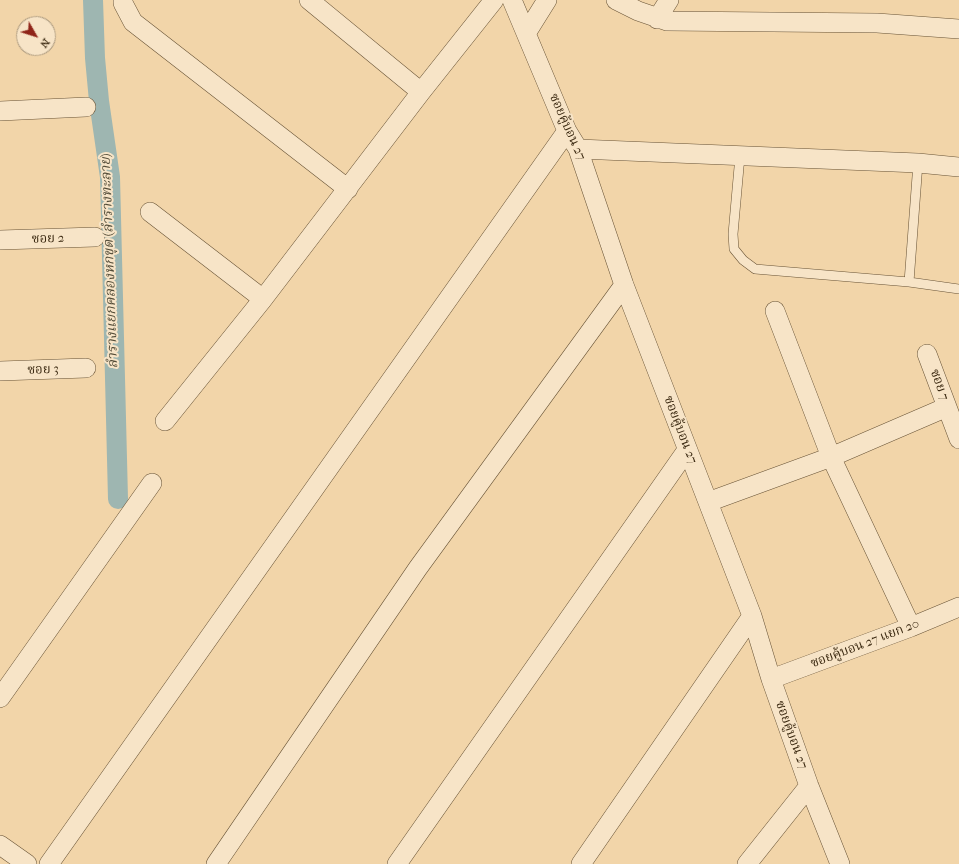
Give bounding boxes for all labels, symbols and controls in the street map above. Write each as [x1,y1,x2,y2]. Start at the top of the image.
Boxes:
north arrow [16,16,56,56]
text: N [37,36,53,51]
street label: ซอยคู้บอน 27 [545,91,589,163]
water label: ลำรางแยกคลองหกขุด (ลำรางทะลาย) [98,153,122,369]
street label: ซอย 2 [31,231,65,247]
street label: ซอย 3 [27,362,59,378]
street label: ซอย 7 [926,367,952,403]
street label: ซอยคู้บอน 27 [660,394,700,466]
street label: ซอยคู้บอน 27 แยก 20 [809,616,921,672]
street label: ซอยคู้บอน 27 [771,699,811,771]

